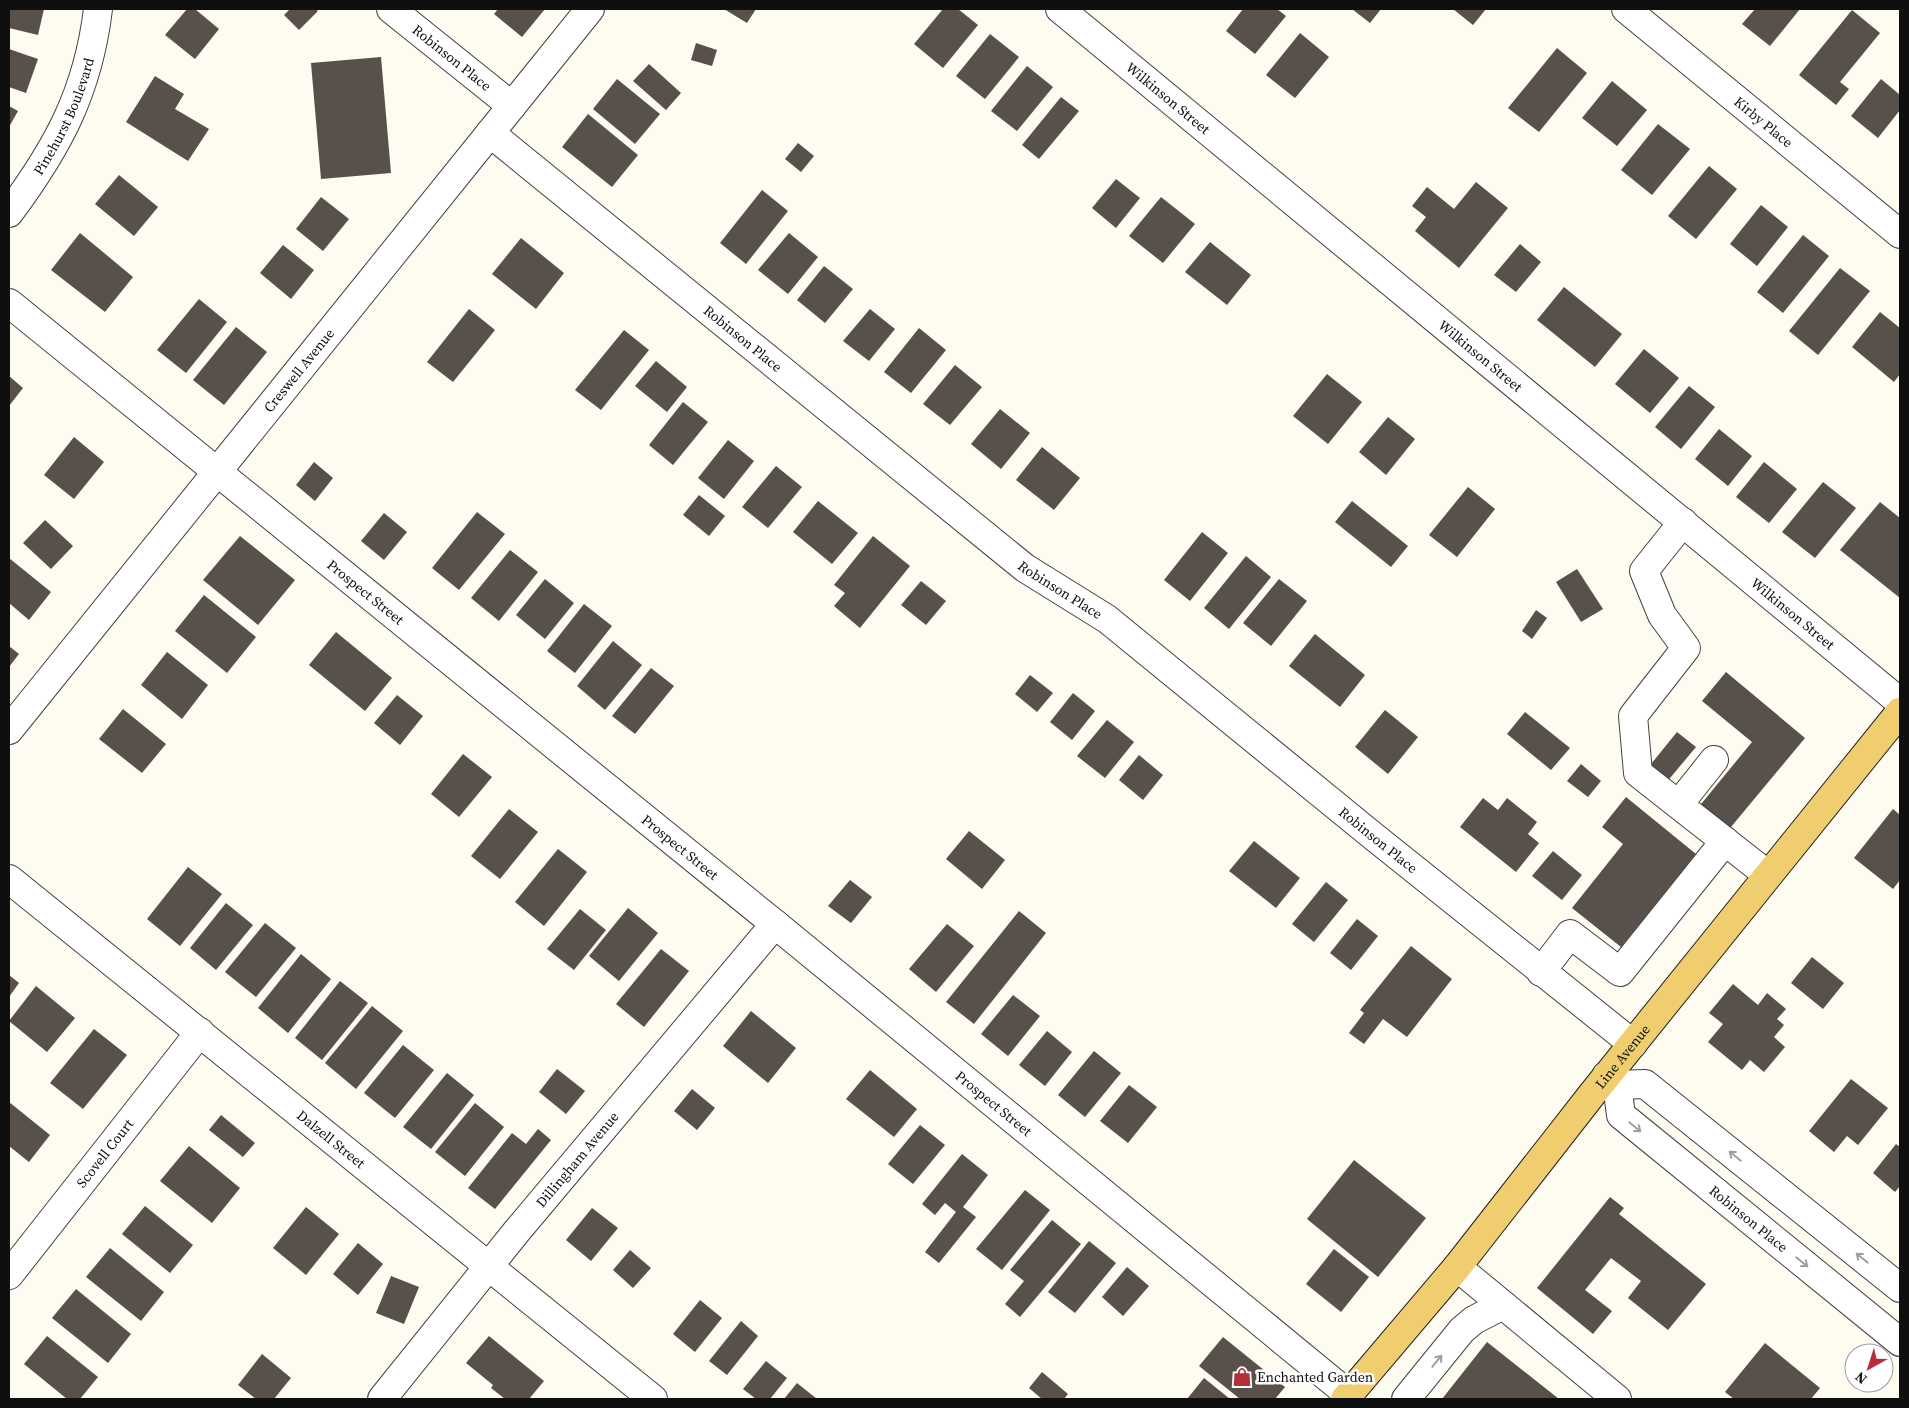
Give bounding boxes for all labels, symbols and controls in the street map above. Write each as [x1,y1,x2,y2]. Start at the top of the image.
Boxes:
street label: Robinson Place [408,20,496,96]
street label: Pinehurst Boulevard [28,55,99,179]
street label: Wilkinson Street [1122,57,1215,139]
street label: Kirby Place [1730,92,1797,152]
street label: Robinson Place [699,301,787,377]
street label: Wilkinson Street [1434,315,1527,397]
street label: Creswell Avenue [259,324,339,417]
street label: Prospect Street [323,555,409,630]
street label: Robinson Place [1014,556,1106,624]
street label: Wilkinson Street [1746,573,1839,655]
street label: Robinson Place [1335,802,1422,878]
street label: Prospect Street [637,810,723,885]
street label: Line Avenue [1590,1020,1655,1093]
street label: Prospect Street [951,1066,1037,1141]
street label: Dalzell Street [293,1105,370,1173]
street label: Dillingham Avenue [531,1107,623,1212]
street label: Scovell Court [71,1114,138,1192]
one-way arrow [1628,1121,1641,1132]
one-way arrow [1729,1151,1742,1162]
street label: Robinson Place [1705,1181,1792,1257]
one-way arrow [1856,1252,1869,1263]
one-way arrow [1795,1257,1808,1268]
north arrow [1844,1343,1894,1393]
one-way arrow [1431,1355,1442,1368]
shop icon: Enchanted Garden [1231,1366,1253,1388]
place label: Enchanted Garden [1257,1367,1374,1387]
text: N [1851,1367,1871,1389]

